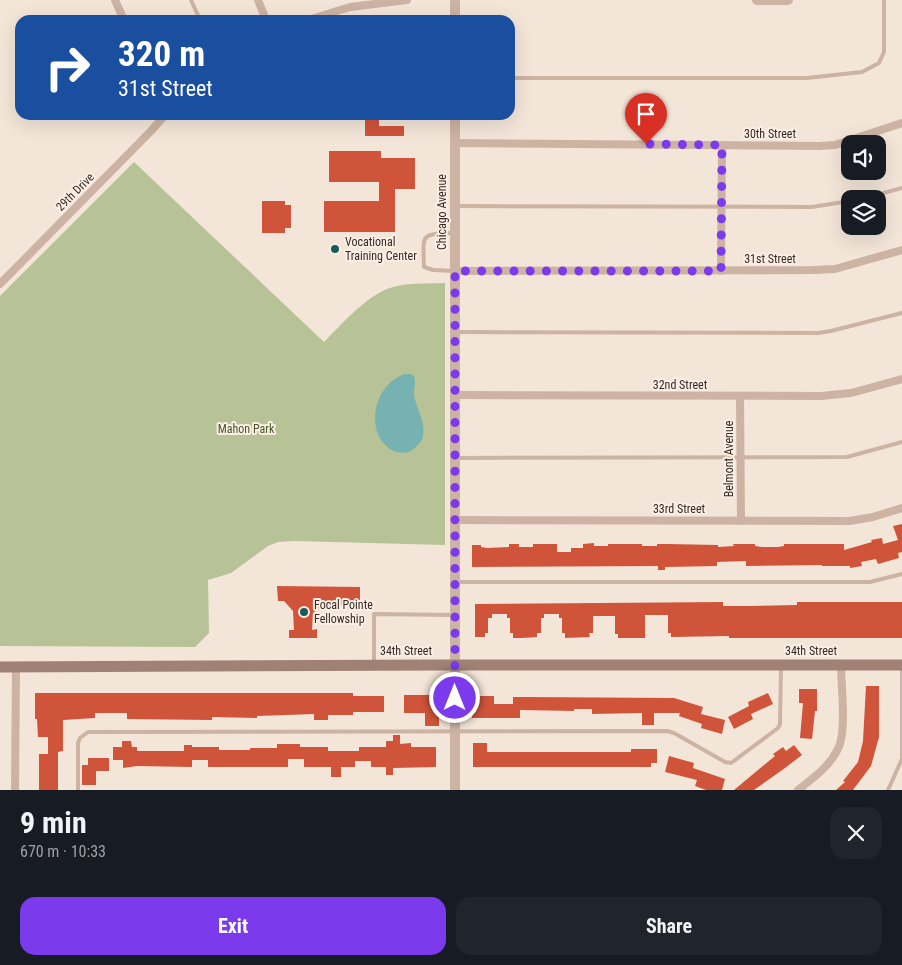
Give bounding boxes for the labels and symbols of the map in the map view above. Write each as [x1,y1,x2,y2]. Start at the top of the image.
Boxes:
pin [625,93,667,144]
street label: 30th Street [744,127,796,141]
street label: 29th Drive [53,170,97,214]
street label: Chicago Avenue [435,174,449,250]
place label: Vocational Training Center [345,235,417,263]
marker: Vocational Training Center [329,243,341,255]
street label: 31st Street [744,252,796,266]
street label: 32nd Street [653,378,708,392]
street label: Belmont Avenue [722,420,736,497]
park label: Mahon Park [218,422,275,436]
street label: 33rd Street [653,502,706,516]
place label: Focal Pointe Fellowship [314,598,373,626]
marker: Focal Pointe Fellowship [298,606,310,618]
street label: 34th Street [380,644,432,658]
street label: 34th Street [785,644,837,658]
position arrow [428,671,480,723]

